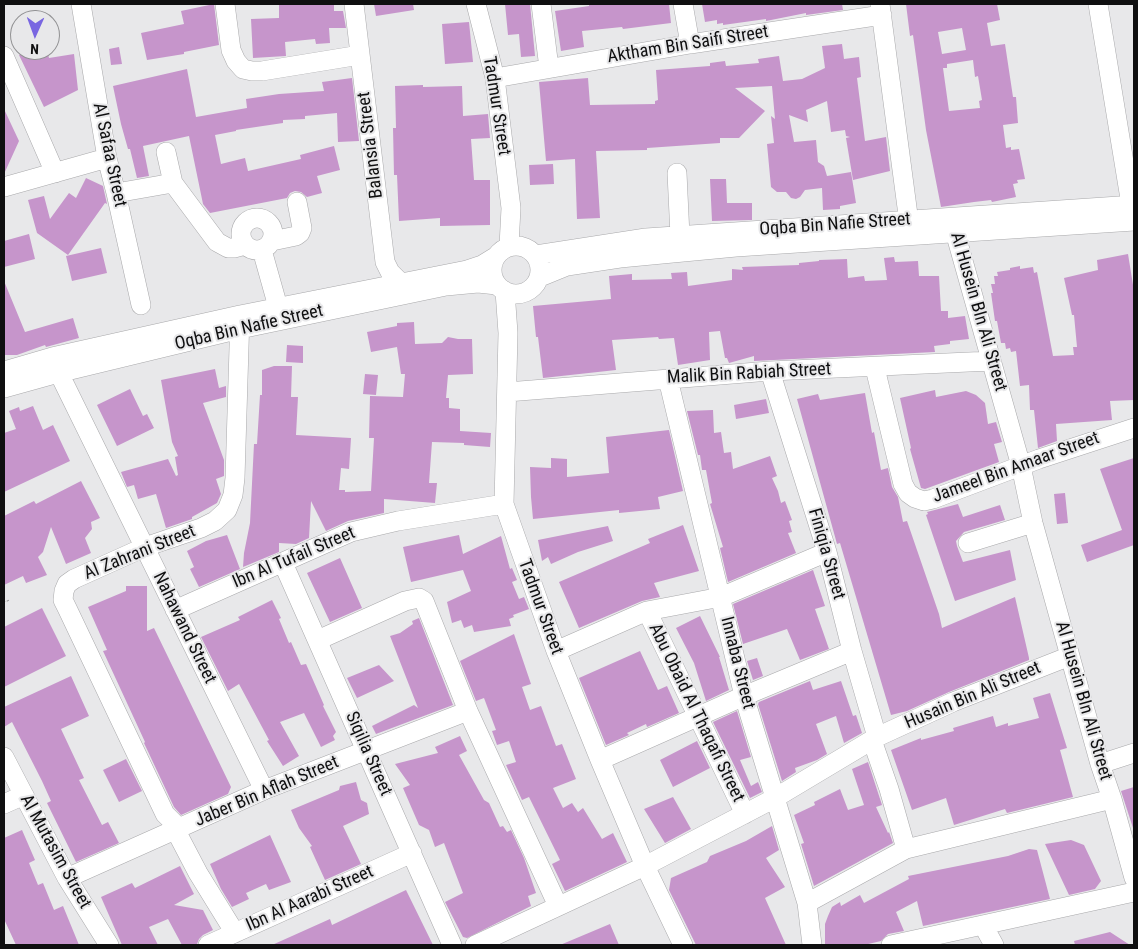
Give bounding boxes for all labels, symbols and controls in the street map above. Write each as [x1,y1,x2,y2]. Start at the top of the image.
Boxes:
north arrow [10,10,60,60]
street label: Aktham Bin Saifi Street [606,22,770,68]
text: N [30,41,39,57]
street label: Tadmur Street [478,55,514,157]
street label: Balansia Street [354,90,388,200]
street label: Al Safaa Street [87,101,131,209]
street label: Oqba Bin Nafie Street [759,209,911,241]
street label: Al Husein BIn Ali Street [945,230,1011,394]
street label: Oqba Bin Nafie Street [173,300,325,356]
street label: Malik Bin Rabiah Street [666,359,832,389]
street label: Jameel Bin Amaar Street [930,428,1102,508]
street label: Finiqia Street [803,506,849,602]
street label: Al Zahrani Street [81,521,199,585]
street label: Ibn Al Tufail Street [229,522,359,594]
street label: Tadmur Street [513,556,567,658]
street label: Nahawand Street [148,569,220,687]
street label: Innaba Street [715,615,759,711]
street label: Al Husein BIn Ali Street [1050,619,1116,783]
street label: Abu Obaid Al Thaqafi Street [643,620,749,806]
street label: Husain Bin Ali Street [902,658,1044,734]
street label: Siqilia Street [340,709,396,799]
street label: Jaber Bin Aflah Street [192,752,342,832]
street label: Al Mutasim Street [15,791,95,913]
street label: Ibn Al Aarabi Street [243,861,377,937]

